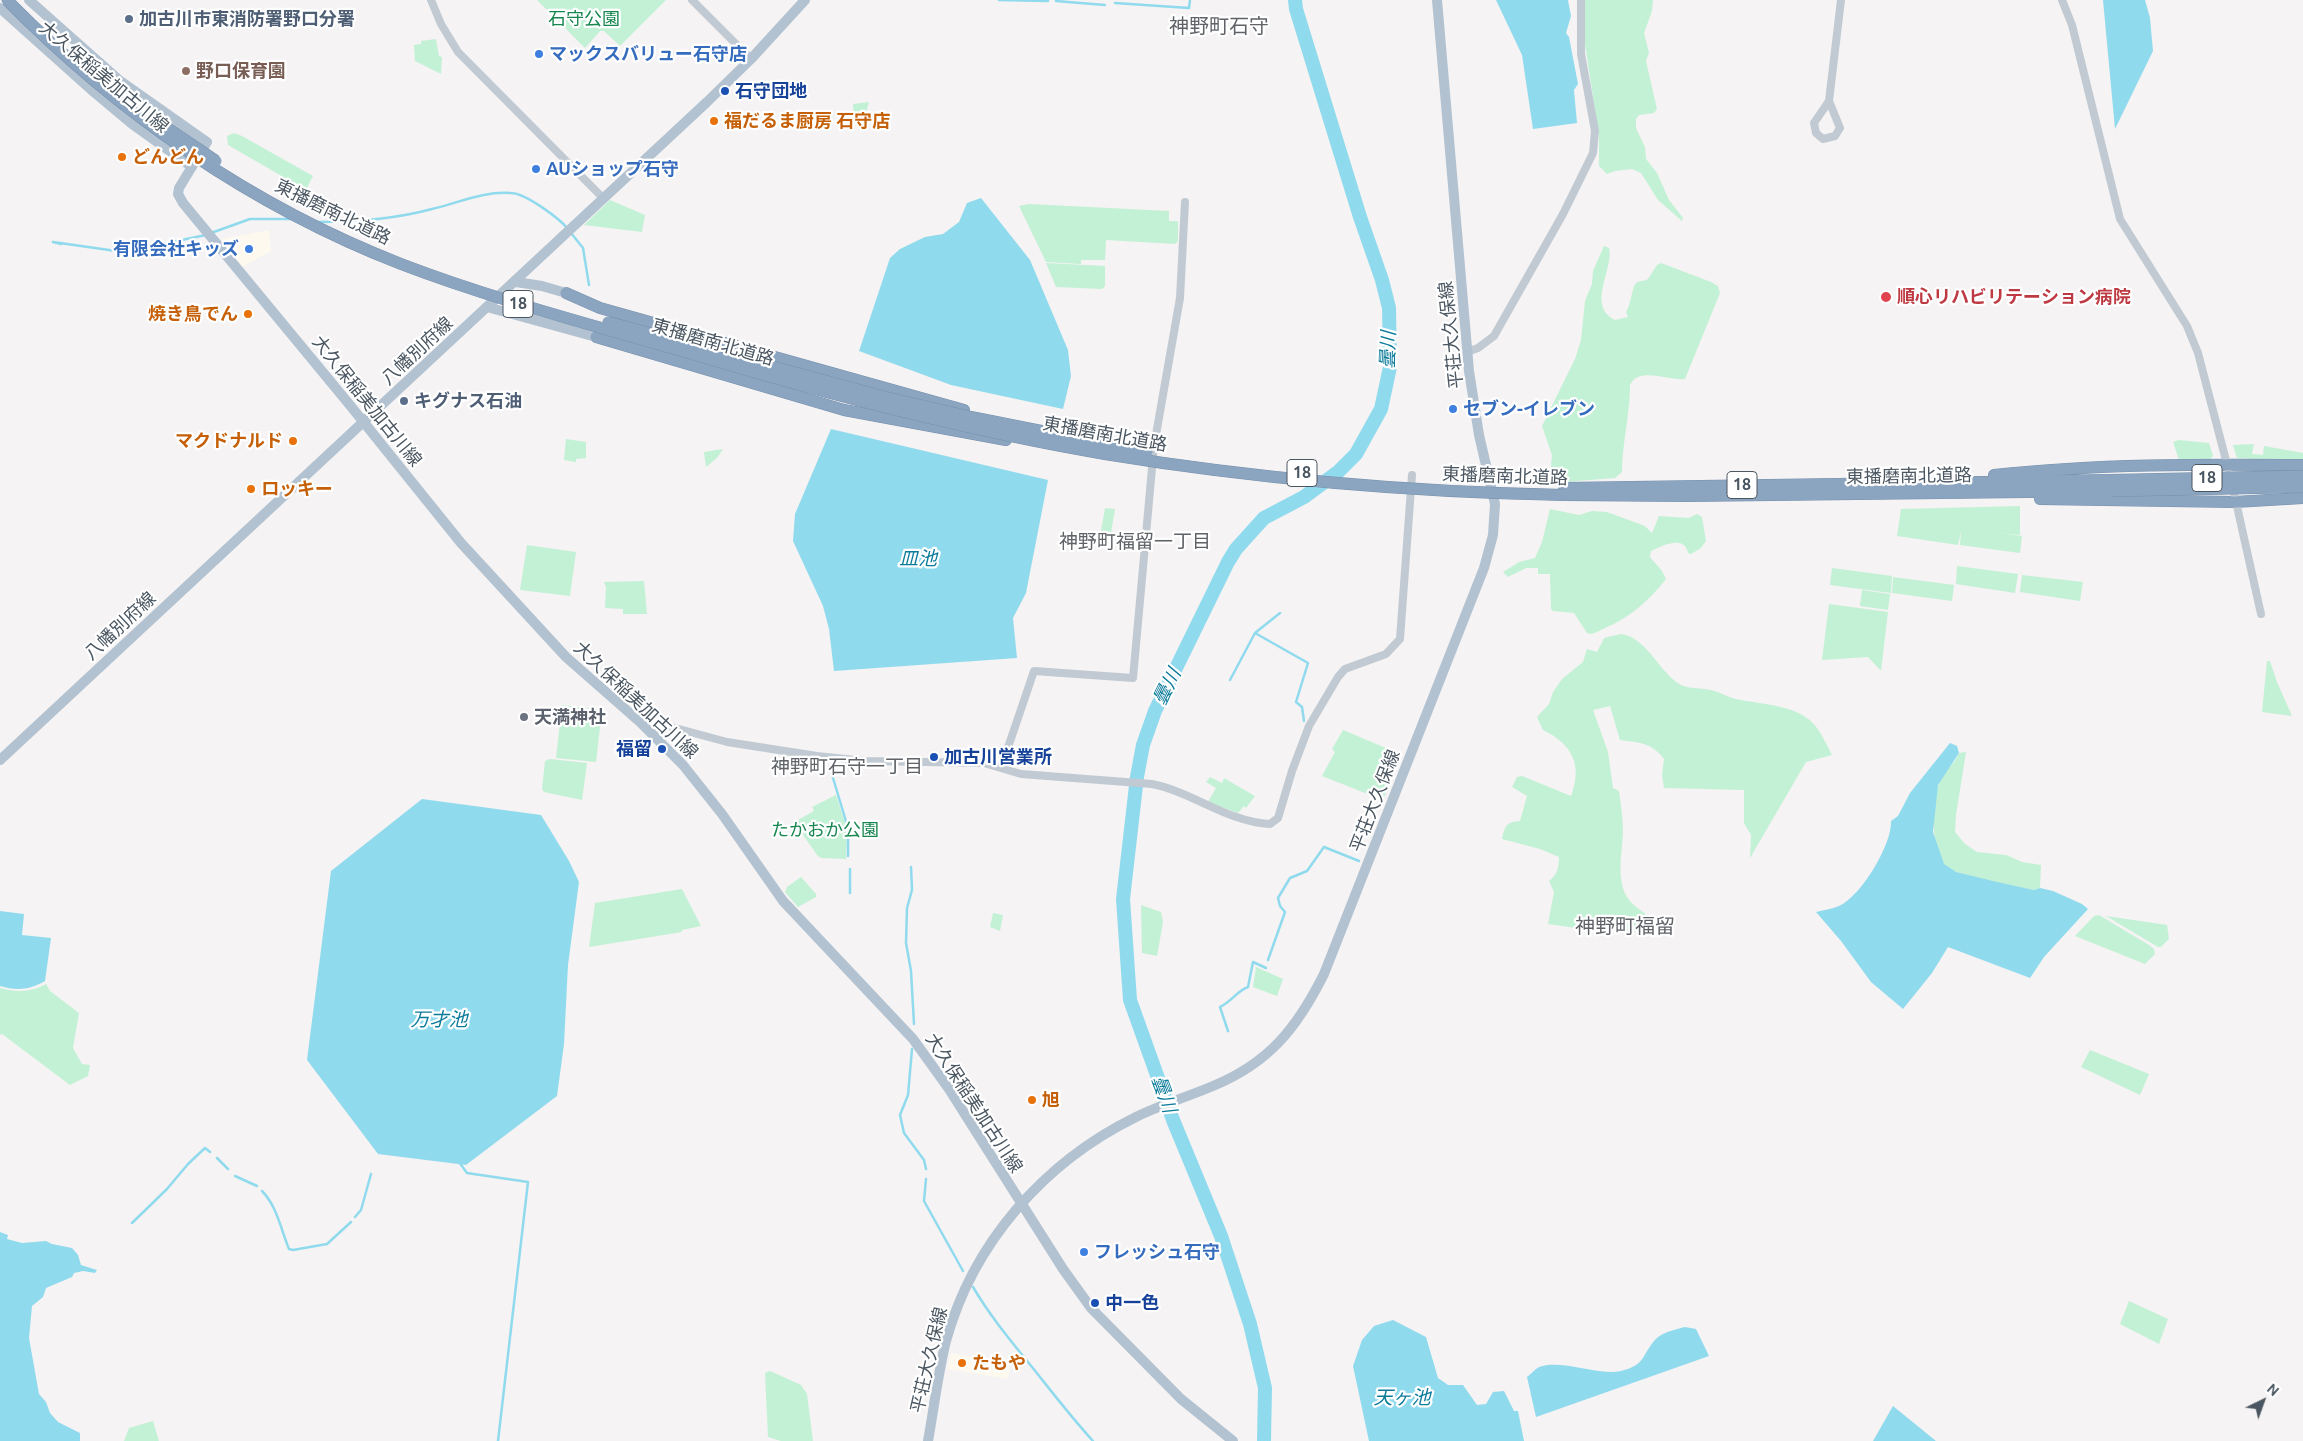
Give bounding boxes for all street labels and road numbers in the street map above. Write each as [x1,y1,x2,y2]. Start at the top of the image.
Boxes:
street label: 大久保稲美加古川線 [35,17,173,137]
street label: 東播磨南北道路 [272,175,394,249]
street label: 平荘大久保線 [1435,280,1467,390]
road number: 18 [503,290,533,318]
street label: 八幡別府線 [377,312,457,390]
street label: 東播磨南北道路 [649,314,777,370]
street label: 大久保稲美加古川線 [308,331,426,471]
street label: 東播磨南北道路 [1041,412,1169,456]
road number: 18 [1287,459,1317,486]
street label: 東播磨南北道路 [1442,463,1568,489]
street label: 東播磨南北道路 [1846,464,1972,488]
road number: 18 [2192,464,2222,492]
road number: 18 [1727,472,1757,498]
street label: 八幡別府線 [80,587,160,665]
street label: 大久保稲美加古川線 [569,637,703,763]
street label: 平荘大久保線 [1346,747,1404,855]
street label: 大久保稲美加古川線 [921,1029,1027,1177]
street label: 平荘大久保線 [906,1305,952,1415]

